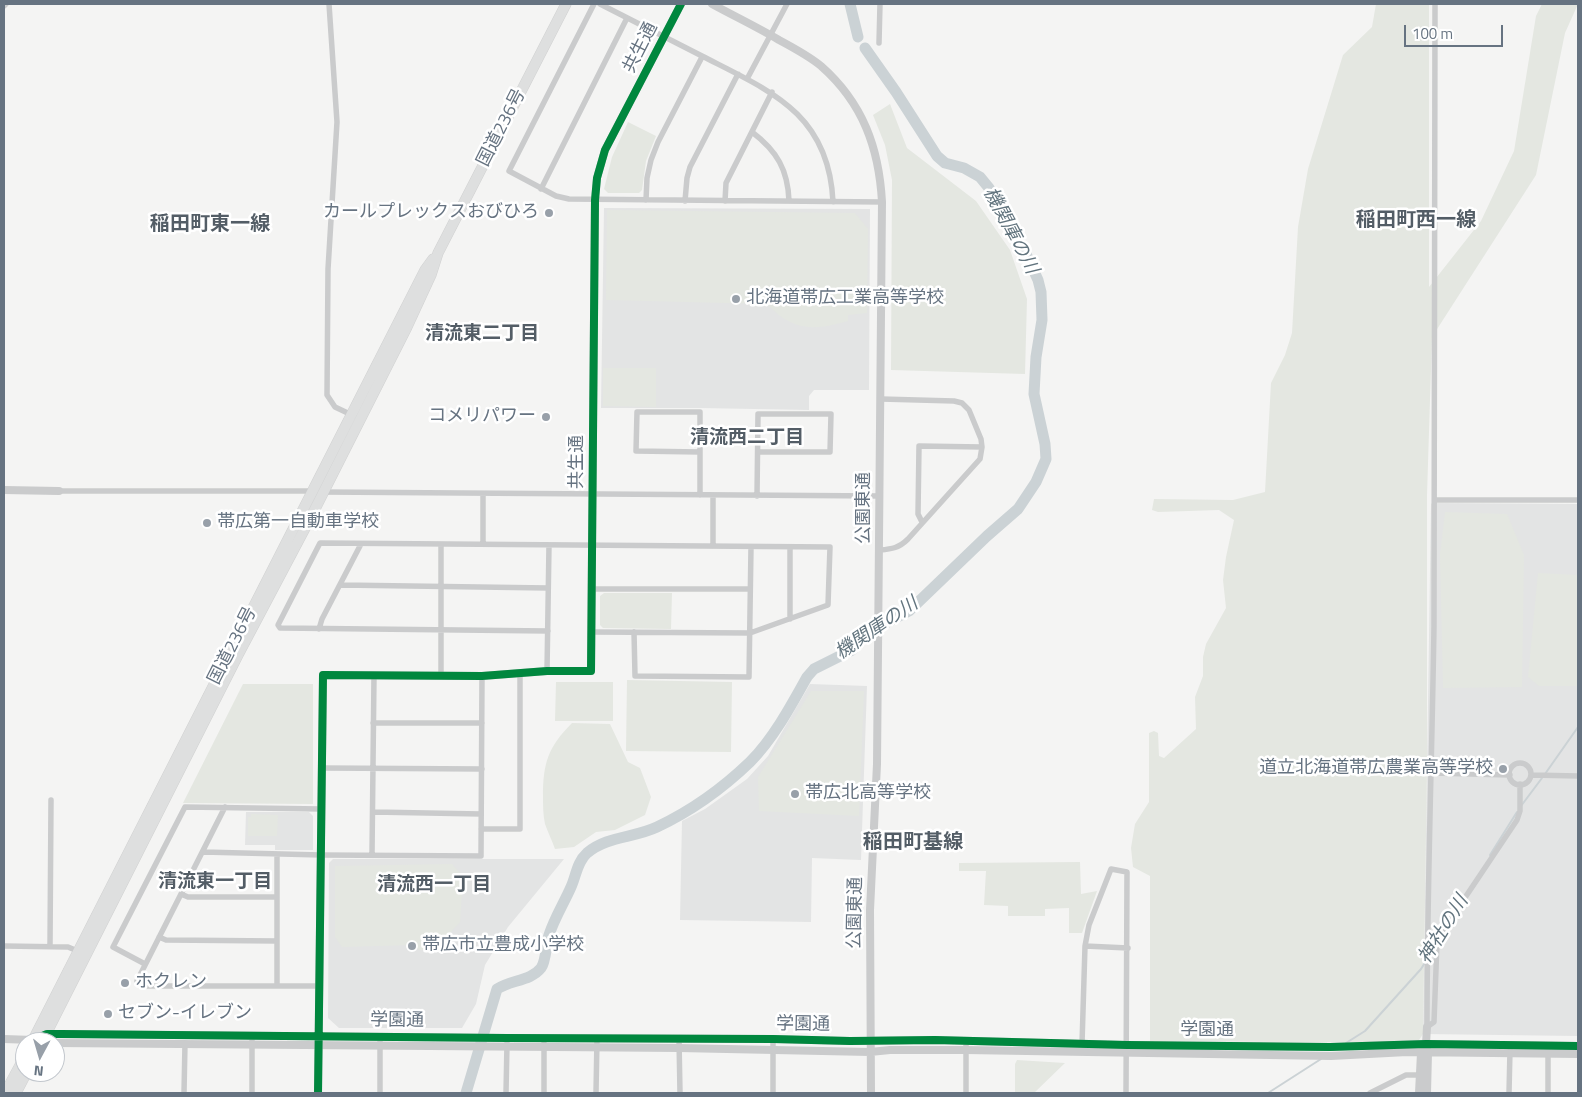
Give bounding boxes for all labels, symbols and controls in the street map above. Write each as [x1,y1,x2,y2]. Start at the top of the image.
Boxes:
scale bar [1407,15,1506,47]
street label: 共生通 [619,19,663,77]
text: 100 m [1412,22,1453,45]
street label: 国道236号 [473,86,531,170]
water label: 機関庫の川 [978,184,1042,278]
place label: カールプレックスおびひろ [323,202,539,224]
marker: カールプレックスおびひろ [543,207,555,219]
district label: 稲田町西一線 [1356,209,1476,233]
district label: 稲田町東一線 [150,213,270,237]
place label: 北海道帯広工業高等学校 [746,288,944,310]
marker: 北海道帯広工業高等学校 [730,293,742,305]
district label: 清流東二丁目 [425,323,539,345]
place label: コメリパワー [428,406,536,428]
marker: コメリパワー [540,411,552,423]
district label: 清流西二丁目 [690,427,804,449]
street label: 共生通 [567,435,589,489]
street label: 公園東通 [854,472,876,544]
place label: 帯広第一自動車学校 [217,512,379,534]
marker: 帯広第一自動車学校 [201,517,213,529]
water label: 機関庫の川 [831,593,923,665]
street label: 国道236号 [204,604,262,688]
place label: 道立北海道帯広農業高等学校 [1259,758,1493,780]
marker: 道立北海道帯広農業高等学校 [1497,763,1509,775]
place label: 帯広北高等学校 [805,783,931,805]
marker: 帯広北高等学校 [789,788,801,800]
district label: 稲田町基線 [863,831,963,855]
district label: 清流東一丁目 [158,871,272,893]
district label: 清流西一丁目 [377,874,491,896]
street label: 公園東通 [845,877,867,949]
water label: 神社の川 [1414,892,1474,968]
place label: 帯広市立豊成小学校 [422,935,584,957]
marker: 帯広市立豊成小学校 [406,940,418,952]
place label: ホクレン [135,972,207,994]
marker: ホクレン [119,977,131,989]
place label: セブン-イレブン [118,1003,252,1025]
marker: セブン-イレブン [102,1008,114,1020]
street label: 学園通 [370,1010,424,1032]
street label: 学園通 [776,1014,830,1036]
street label: 学園通 [1180,1020,1234,1042]
north arrow [15,1032,65,1082]
text: N [33,1060,44,1082]

